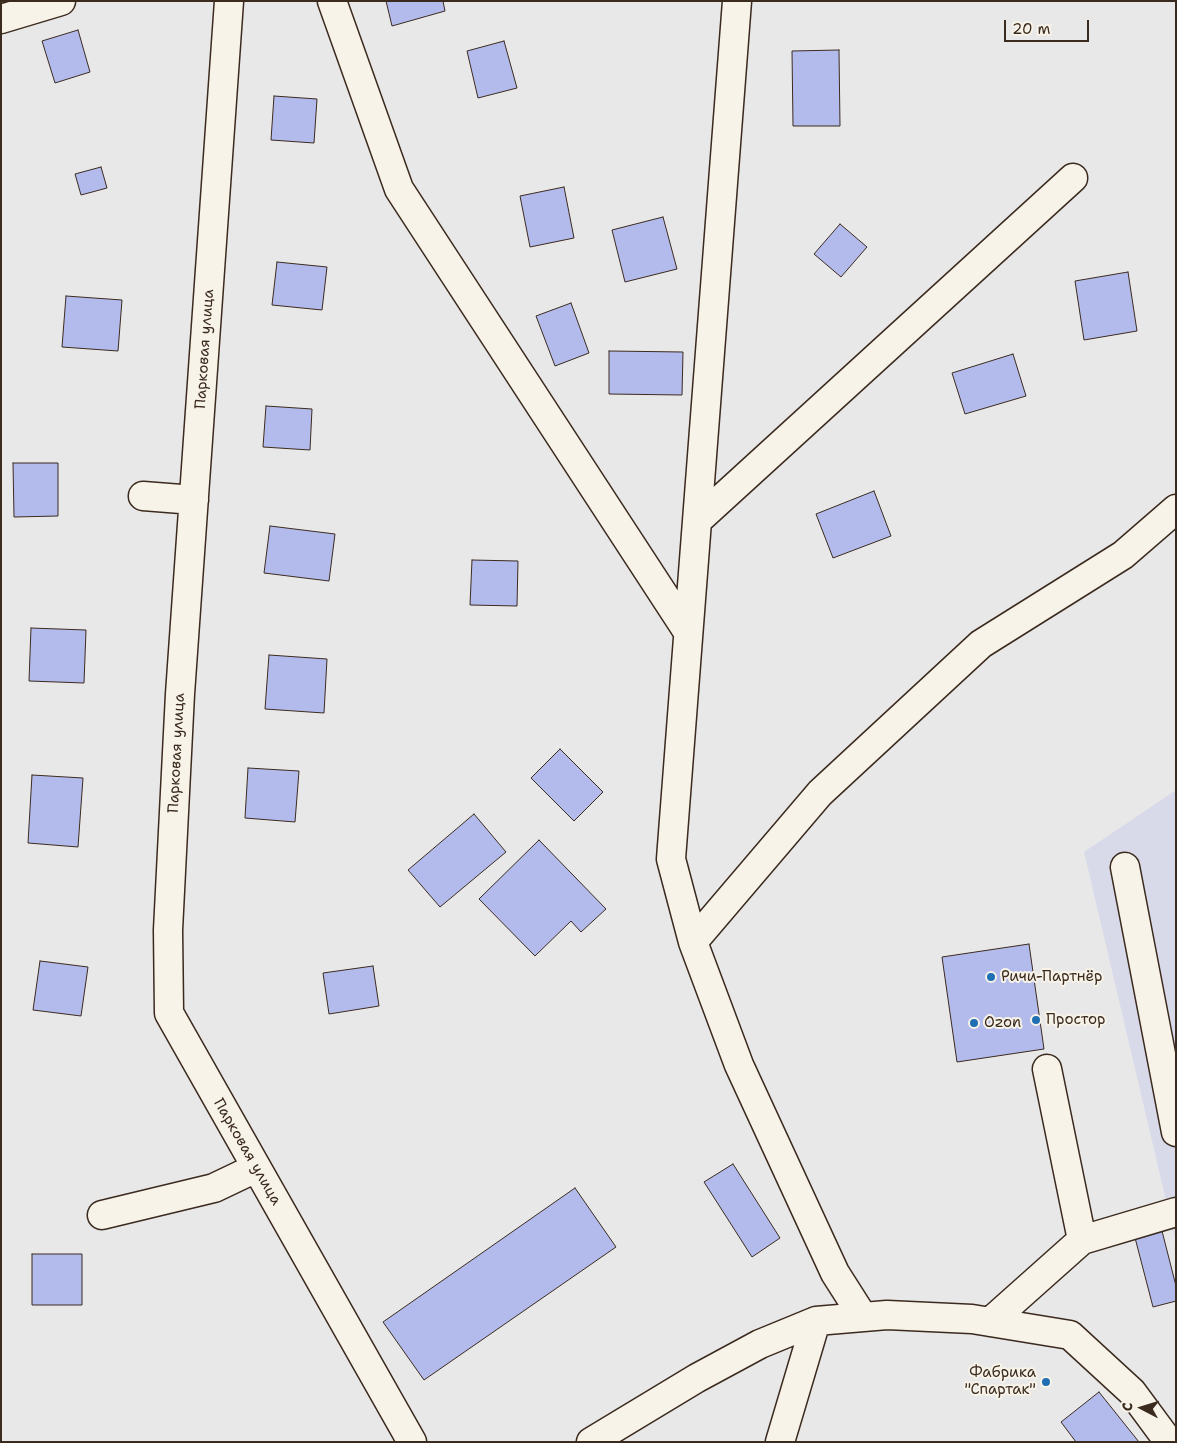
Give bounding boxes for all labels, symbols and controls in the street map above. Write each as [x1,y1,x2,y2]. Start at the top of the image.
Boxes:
scale bar [1007,10,1092,42]
text: 20 m [1012,19,1051,39]
street label: Парковая улица [192,288,218,410]
street label: Парковая улица [165,693,189,813]
place label: Ричи-Партнёр [1001,968,1102,986]
marker: Ричи-Партнёр [985,971,997,983]
place label: Простор [1046,1011,1106,1029]
place label: Ozon [984,1014,1021,1032]
marker: Простор [1030,1014,1042,1026]
marker: Ozon [968,1017,980,1029]
street label: Парковая улица [209,1095,285,1209]
place label: Фабрика "Спартак" [964,1364,1036,1399]
marker: Фабрика "Спартак" [1040,1376,1052,1388]
north arrow [1117,1383,1167,1433]
text: С [1118,1402,1136,1412]

